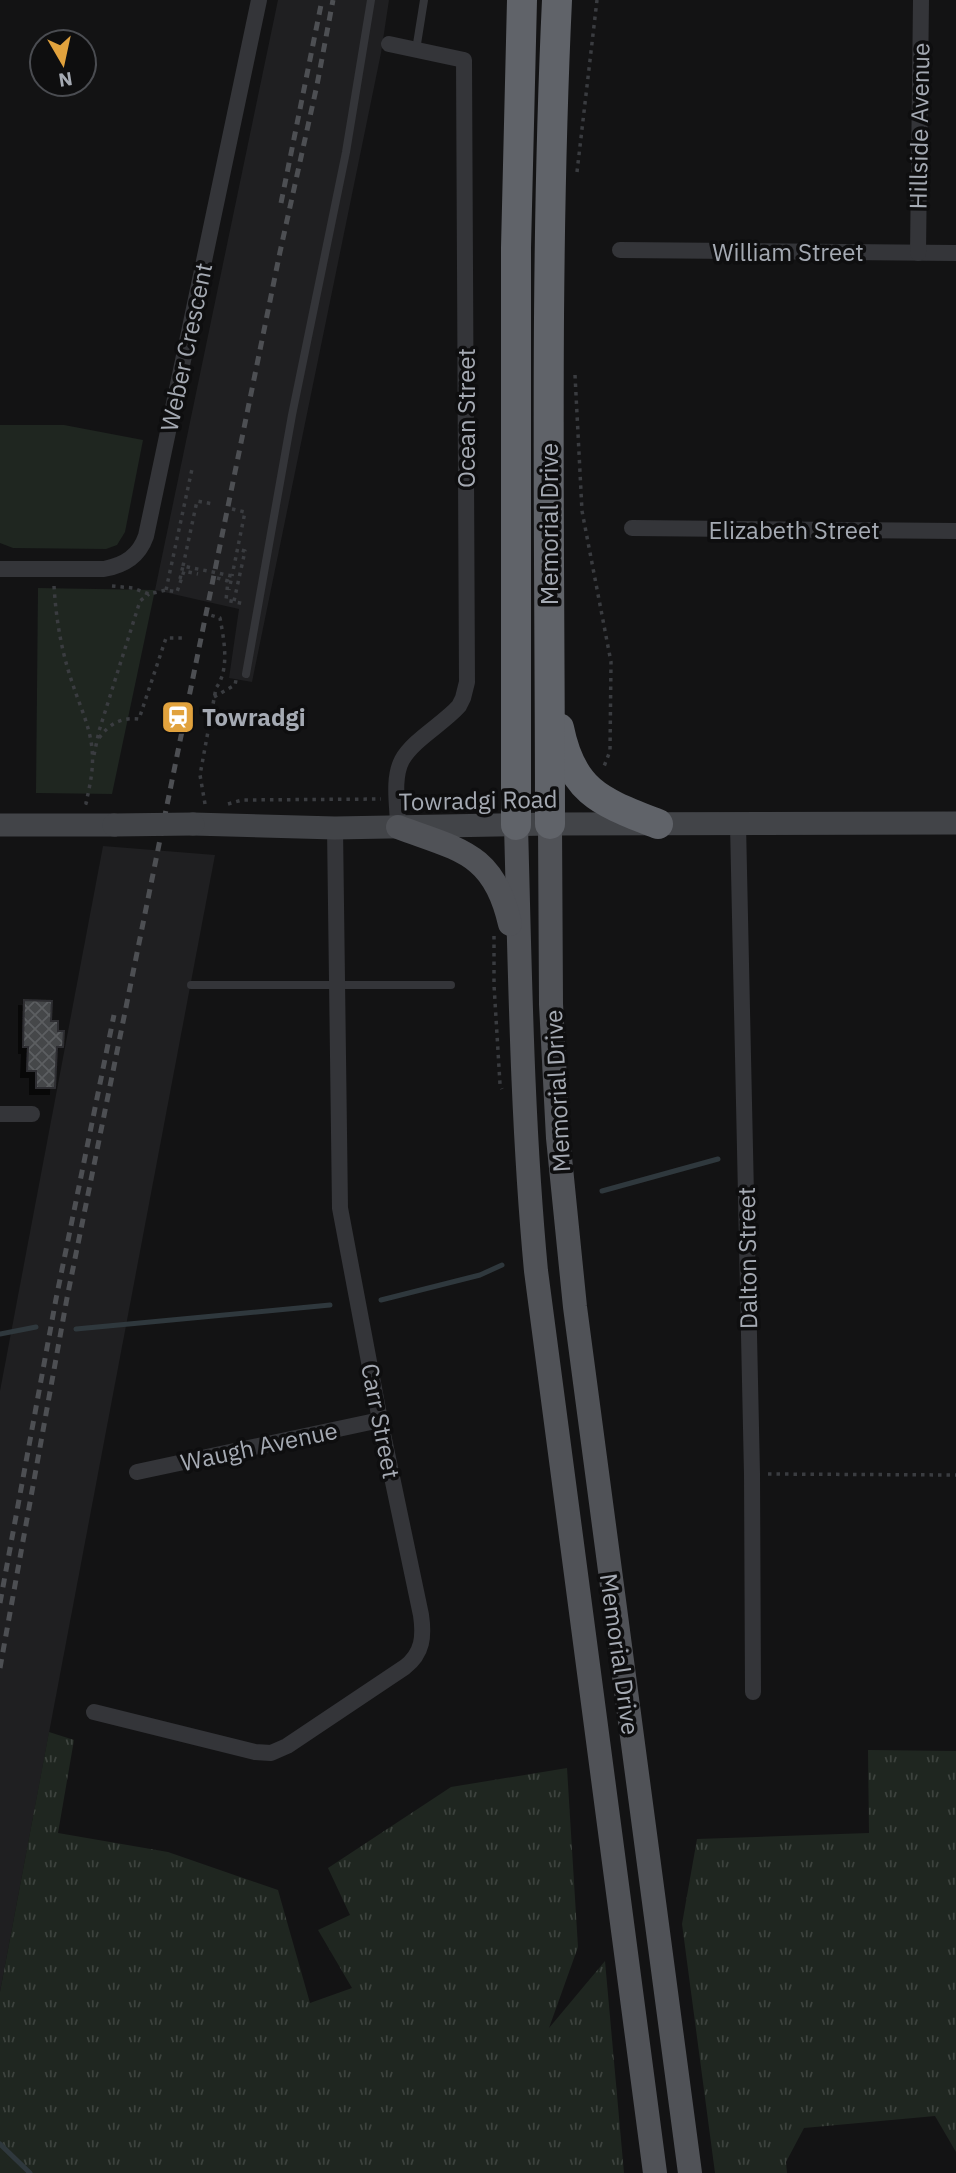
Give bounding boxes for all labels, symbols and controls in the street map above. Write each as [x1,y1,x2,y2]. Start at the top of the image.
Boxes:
north arrow [28,28,98,98]
street label: Hillside Avenue [902,42,936,210]
text: N [57,67,74,93]
street label: William Street [712,236,864,268]
street label: Weber Crescent [153,260,219,434]
street label: Ocean Street [450,348,482,488]
street label: Memorial Drive [533,443,565,605]
street label: Elizabeth Street [708,514,880,546]
station icon: Towradgi [159,698,197,736]
place label: Towradgi [202,701,306,733]
street label: Towradgi Road [398,783,558,817]
street label: Memorial Drive [537,1009,577,1173]
street label: Dalton Street [730,1187,764,1329]
street label: Carr Street [354,1361,408,1481]
street label: Waugh Avenue [178,1414,340,1478]
street label: Memorial Drive [593,1571,647,1737]

